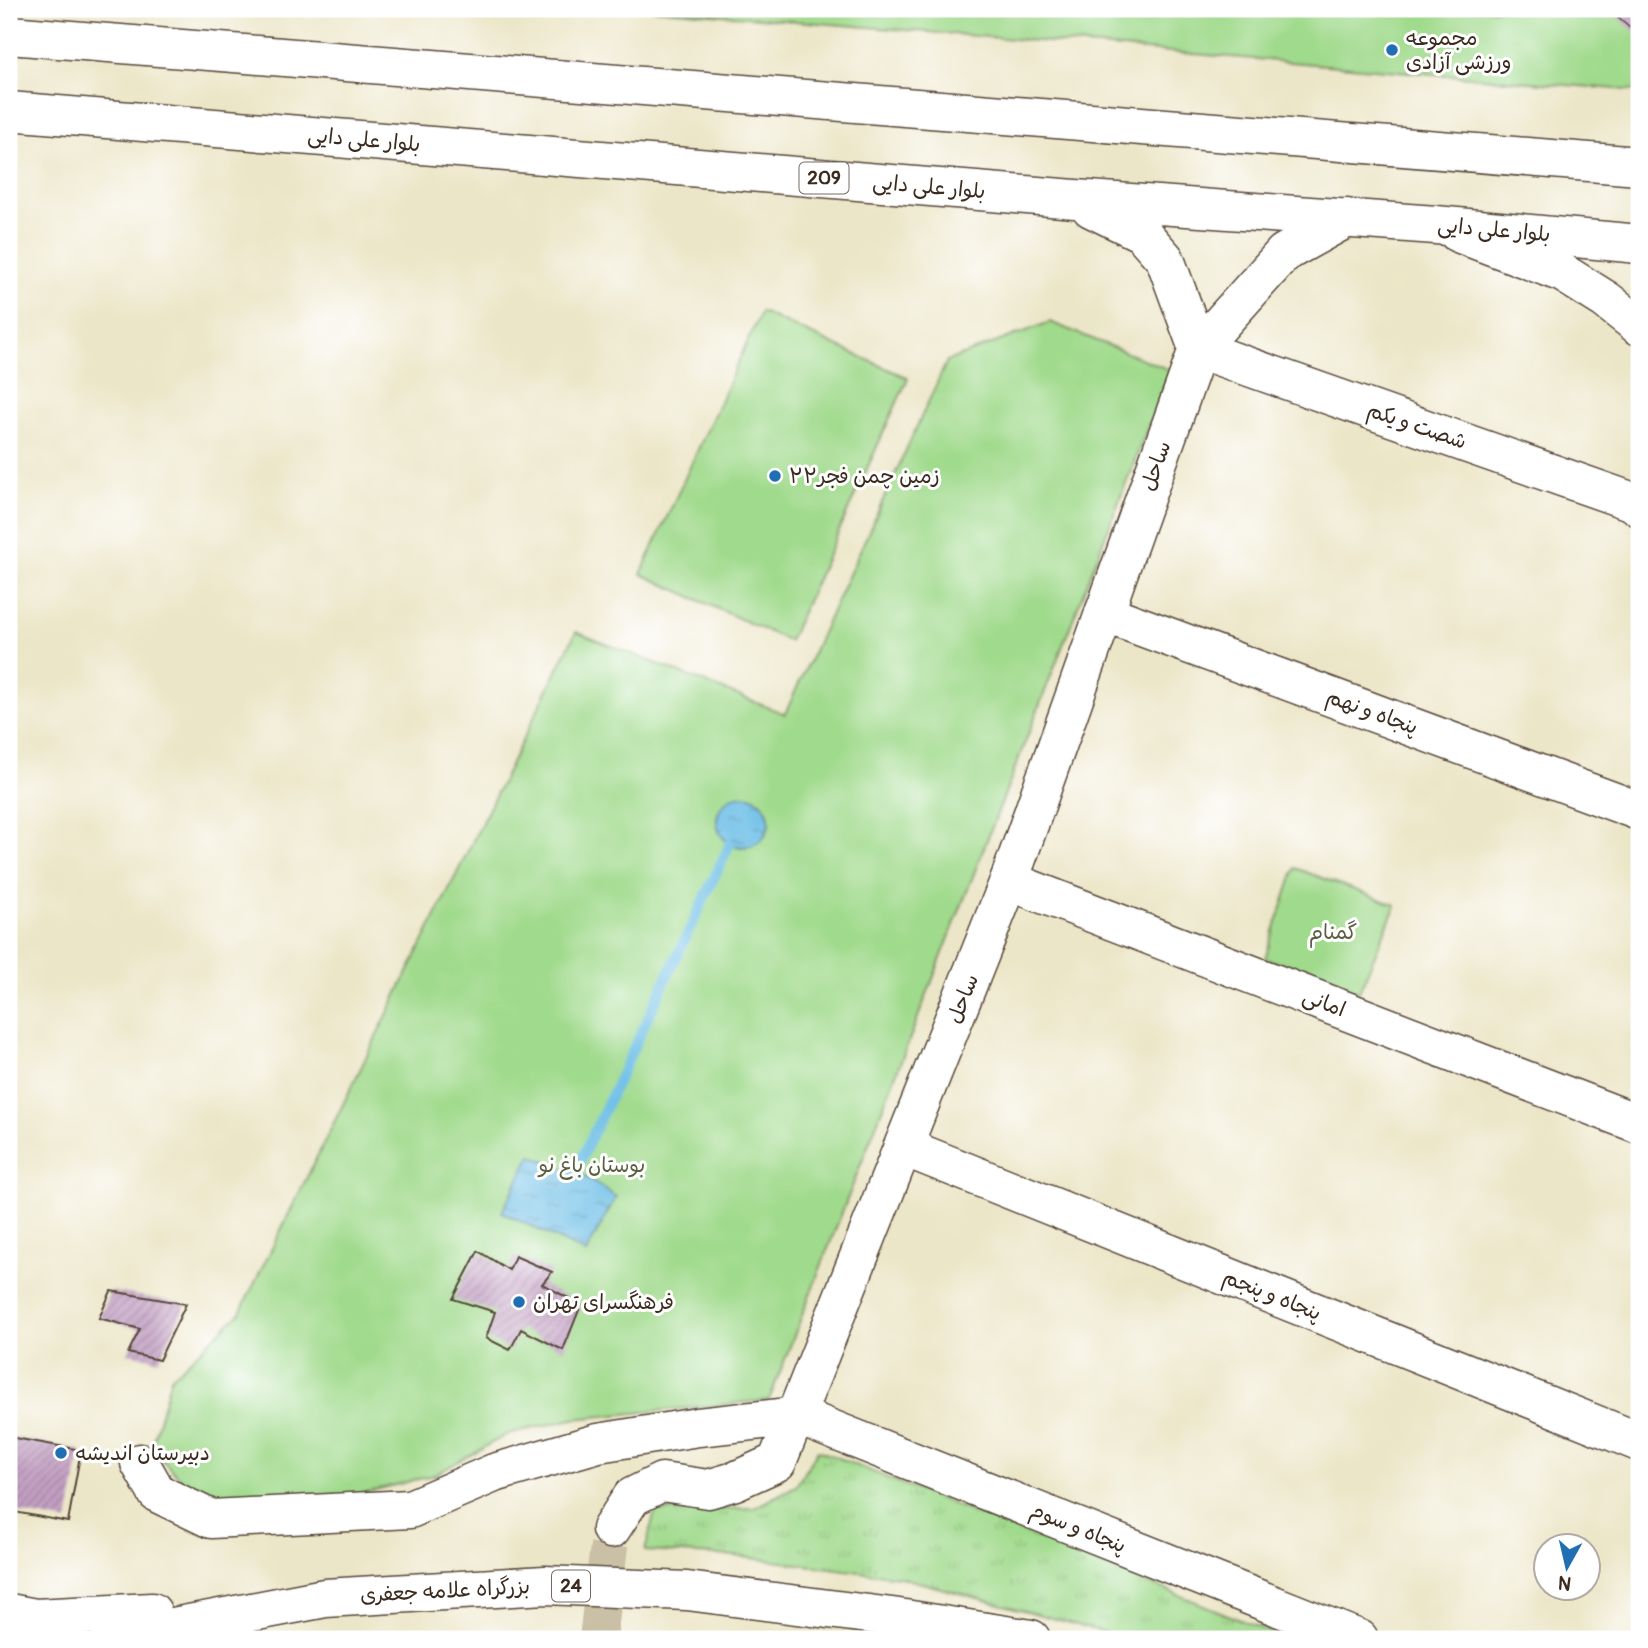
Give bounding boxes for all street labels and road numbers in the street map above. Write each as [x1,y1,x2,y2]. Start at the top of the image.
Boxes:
street label: بلوار علی دایی [306,122,422,158]
road number: 209 [800,162,848,194]
street label: بلوار علی دایی [871,169,987,205]
street label: بلوار علی دایی [1436,212,1552,248]
street label: شصت و یکم [1363,396,1470,457]
street label: ساحل [1135,437,1177,495]
street label: پنجاه و نهم [1322,683,1422,743]
street label: ساحل [941,970,985,1028]
street label: امانی [1299,983,1349,1023]
street label: پنجاه و پنجم [1218,1263,1325,1329]
street label: پنجاه و سوم [1025,1497,1130,1561]
road number: 24 [552,1570,590,1602]
street label: بزرگراه علامه جعفری [359,1573,531,1609]

